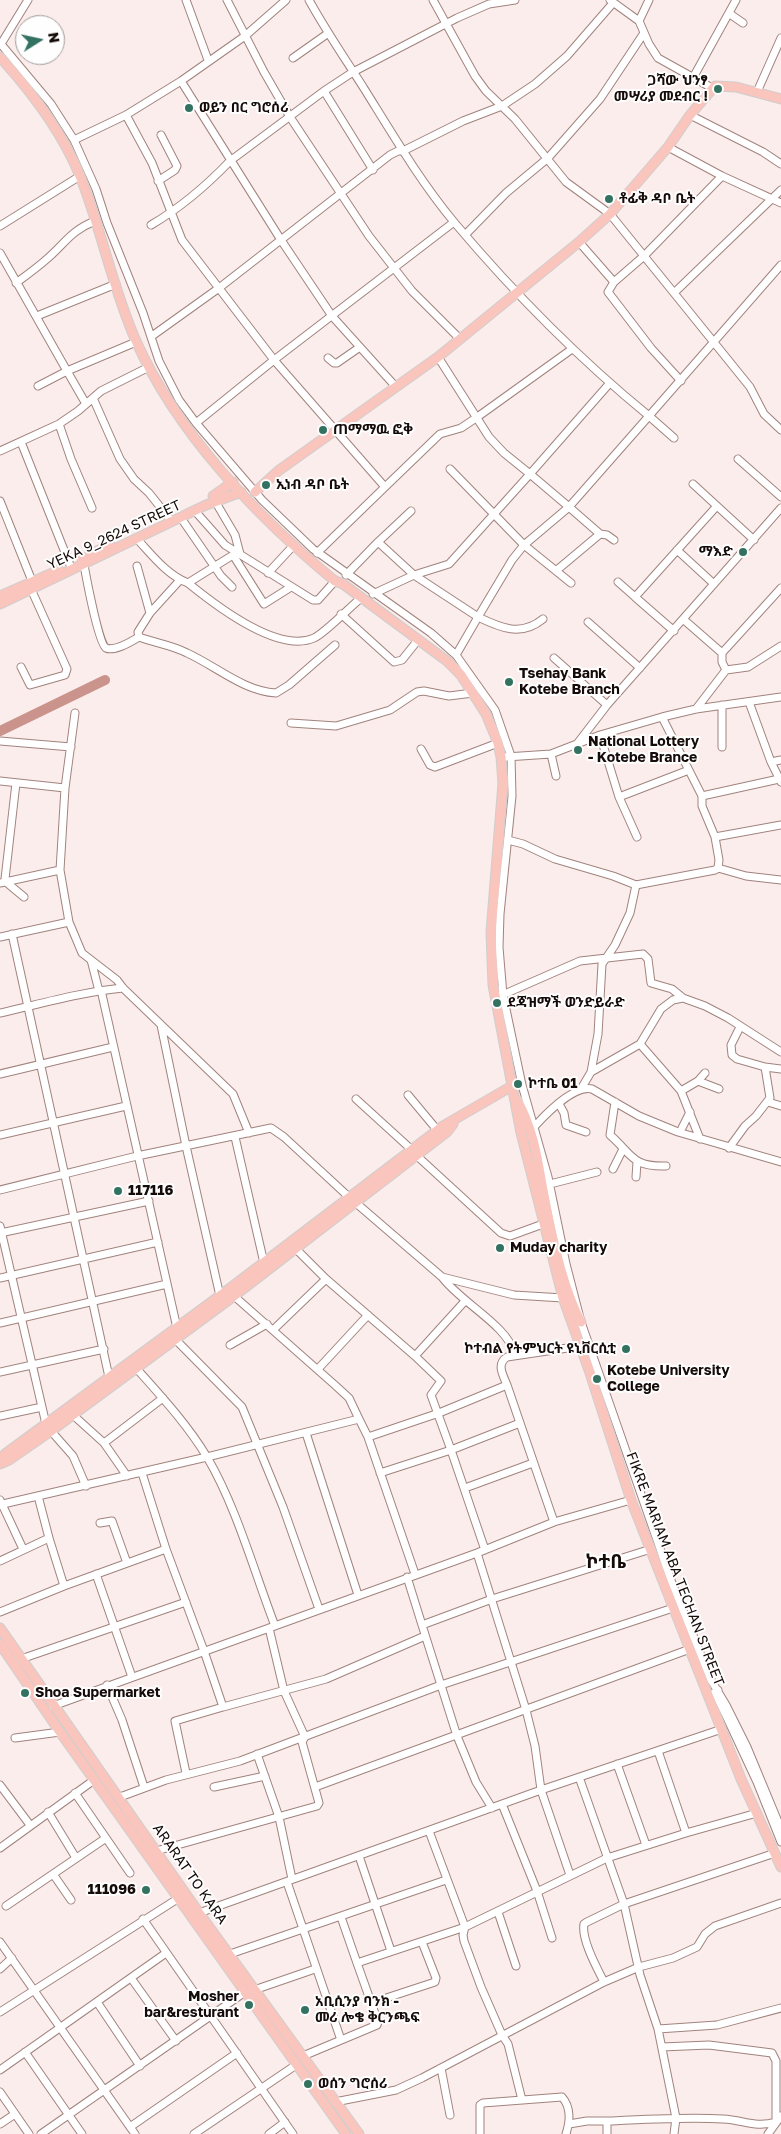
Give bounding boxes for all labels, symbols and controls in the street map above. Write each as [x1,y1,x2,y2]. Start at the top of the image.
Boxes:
north arrow [15,15,65,65]
text: N [45,31,64,44]
place label: ጋሻው ህንፃ መሣሪያ መደብር ! [614,73,708,105]
marker: ጋሻው ህንፃ መሣሪያ መደብር ! [712,83,724,95]
place label: ወይን በር ግሮሰሪ [199,100,288,116]
marker: ወይን በር ግሮሰሪ [183,102,195,114]
place label: ቶፊቅ ዳቦ ቤት [619,191,695,207]
marker: ቶፊቅ ዳቦ ቤት [603,193,615,205]
place label: ጠማማዉ ፎቅ [333,422,413,438]
marker: ጠማማዉ ፎቅ [317,424,329,436]
place label: ኢነብ ዳቦ ቤት [276,477,349,493]
marker: ኢነብ ዳቦ ቤት [260,479,272,491]
street label: YEKA 9_2624 STREET [45,497,183,573]
place label: ማእድ [699,544,733,560]
marker: ማእድ [737,546,749,558]
place label: Tsehay Bank Kotebe Branch [519,666,620,699]
marker: Tsehay Bank Kotebe Branch [503,676,515,688]
place label: National Lottery - Kotebe Brance [588,734,699,766]
marker: National Lottery - Kotebe Brance [572,744,584,756]
place label: ደጃዝማች ወንድይራድ [507,995,625,1011]
marker: ደጃዝማች ወንድይራድ [491,997,503,1009]
place label: ኮተቤ 01 [528,1076,577,1092]
marker: ኮተቤ 01 [512,1078,524,1090]
place label: 117116 [128,1183,173,1199]
marker: 117116 [112,1185,124,1197]
place label: Muday charity [510,1240,607,1256]
marker: Muday charity [494,1242,506,1254]
place label: ኮተብል የትምህርት ዩኒቨርሲቲ [464,1341,616,1357]
marker: ኮተብል የትምህርት ዩኒቨርሲቲ [620,1343,632,1355]
place label: Kotebe University College [607,1363,730,1395]
marker: Kotebe University College [591,1373,603,1385]
street label: FIKRE MARIAM ABA TECHAN STREET [622,1450,728,1688]
district label: ኮተቤ [586,1551,626,1573]
place label: Shoa Supermarket [35,1685,160,1701]
marker: Shoa Supermarket [19,1687,31,1699]
street label: ARARAT TO KARA [149,1821,231,1927]
place label: 111096 [87,1882,136,1898]
marker: 111096 [140,1884,152,1896]
place label: Mosher bar&resturant [144,1989,239,2021]
place label: አቢሲንያ ባንክ - መሪ ሎቄ ቅርንጫፍ [315,1994,420,2026]
marker: Mosher bar&resturant [243,1999,255,2011]
marker: አቢሲንያ ባንክ - መሪ ሎቄ ቅርንጫፍ [299,2004,311,2016]
place label: ወሰን ግሮሰሪ [318,2076,387,2092]
marker: ወሰን ግሮሰሪ [302,2078,314,2090]

